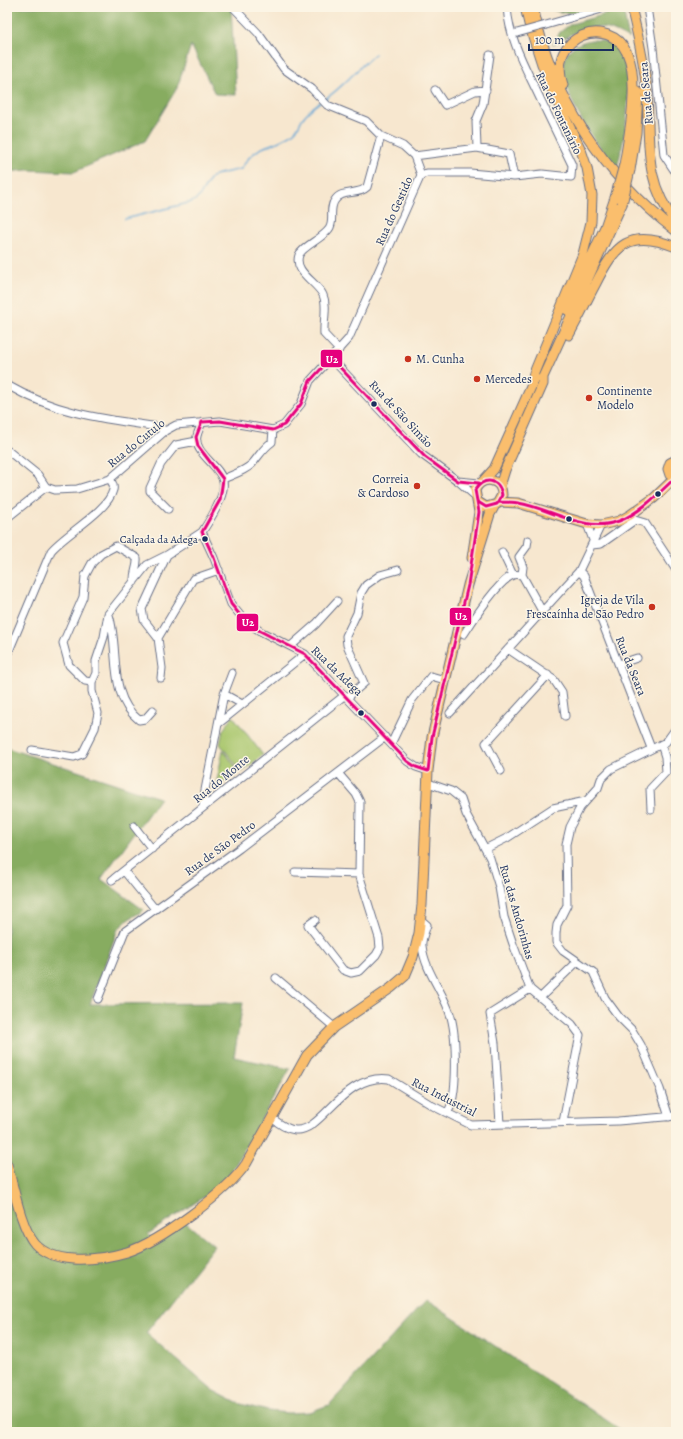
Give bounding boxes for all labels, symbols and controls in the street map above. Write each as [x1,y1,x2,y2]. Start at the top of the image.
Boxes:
scale bar [529,26,613,52]
text: 100 m [535,32,564,48]
street label: Rua de Seara [635,61,657,125]
street label: Rua do Fontanário [532,69,586,157]
street label: Rua do Gestido [372,174,416,248]
line badge: U2 [320,349,343,368]
place label: M. Cunha [416,351,465,367]
text: U2 [326,352,339,367]
marker: M. Cunha [403,354,413,364]
place label: Mercedes [485,371,532,387]
marker: Mercedes [472,374,482,384]
street label: Rua de São Simão [366,377,436,451]
place label: Continente Modelo [597,383,652,413]
marker: Continente Modelo [584,393,594,403]
unlabelled marker [369,399,379,409]
street label: Rua do Cutulo [104,415,168,471]
place label: Correia & Cardoso [357,471,409,501]
marker: Correia & Cardoso [412,481,422,491]
unlabelled marker [653,489,663,499]
unlabelled marker [564,514,574,524]
place label: Calçada da Adega [120,532,199,547]
marker: Calçada da Adega [200,534,210,544]
place label: Igreja de Vila Frescaínha de São Pedro [526,592,644,622]
marker: Igreja de Vila Frescaínha de São Pedro [647,602,657,612]
line badge: U2 [449,607,472,626]
text: U2 [455,609,468,624]
line badge: U2 [236,613,259,632]
text: U2 [242,615,255,630]
street label: Rua da Seara [612,634,650,699]
street label: Rua da Adega [308,642,367,700]
unlabelled marker [356,708,366,718]
street label: Rua do Monte [190,751,252,807]
street label: Rua de São Pedro [181,817,259,879]
street label: Rua das Andorinhas [496,863,538,961]
street label: Rua Industrial [409,1074,479,1120]

